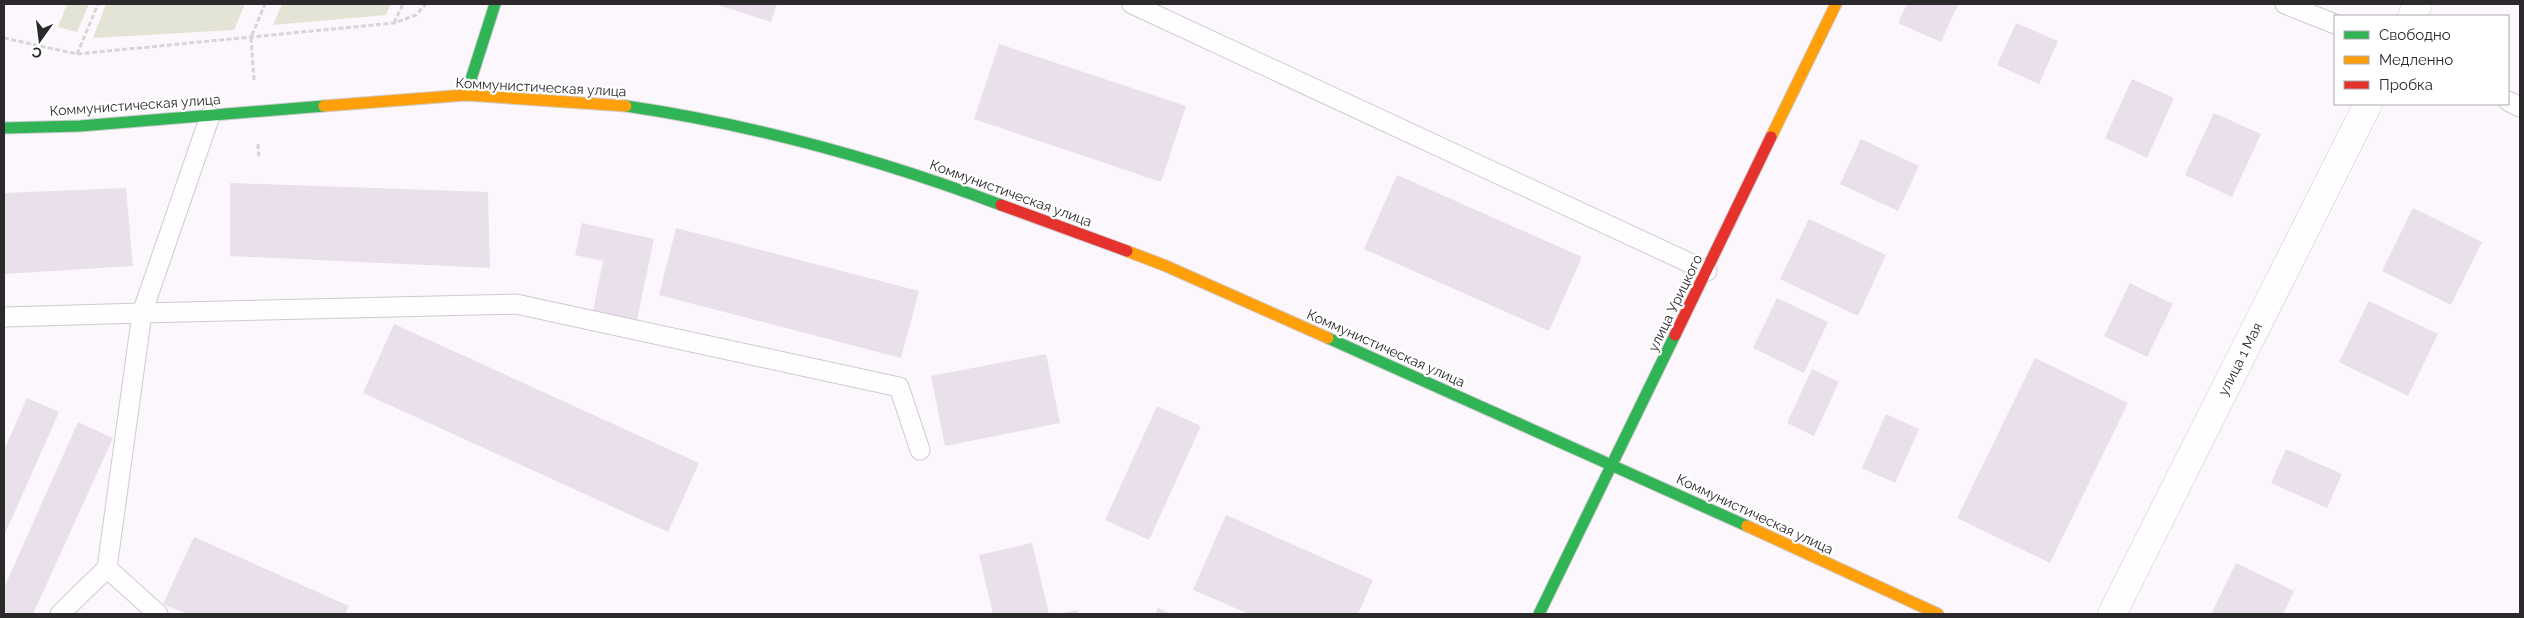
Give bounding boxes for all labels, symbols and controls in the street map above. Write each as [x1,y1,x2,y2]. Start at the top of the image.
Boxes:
north arrow [15,15,65,65]
legend [2334,15,2509,105]
text: Свободно [2379,26,2451,44]
text: С [30,44,43,62]
text: Медленно [2379,51,2453,69]
street label: Коммунистическая улица [455,75,627,99]
text: Пробка [2379,76,2433,94]
street label: Коммунистическая улица [49,91,221,119]
street label: Коммунистическая улица [928,156,1094,230]
street label: улица Урицкого [1645,252,1705,354]
street label: Коммунистическая улица [1305,306,1467,390]
street label: улица 1 Мая [2215,320,2265,398]
street label: Коммунистическая улица [1674,471,1836,557]

